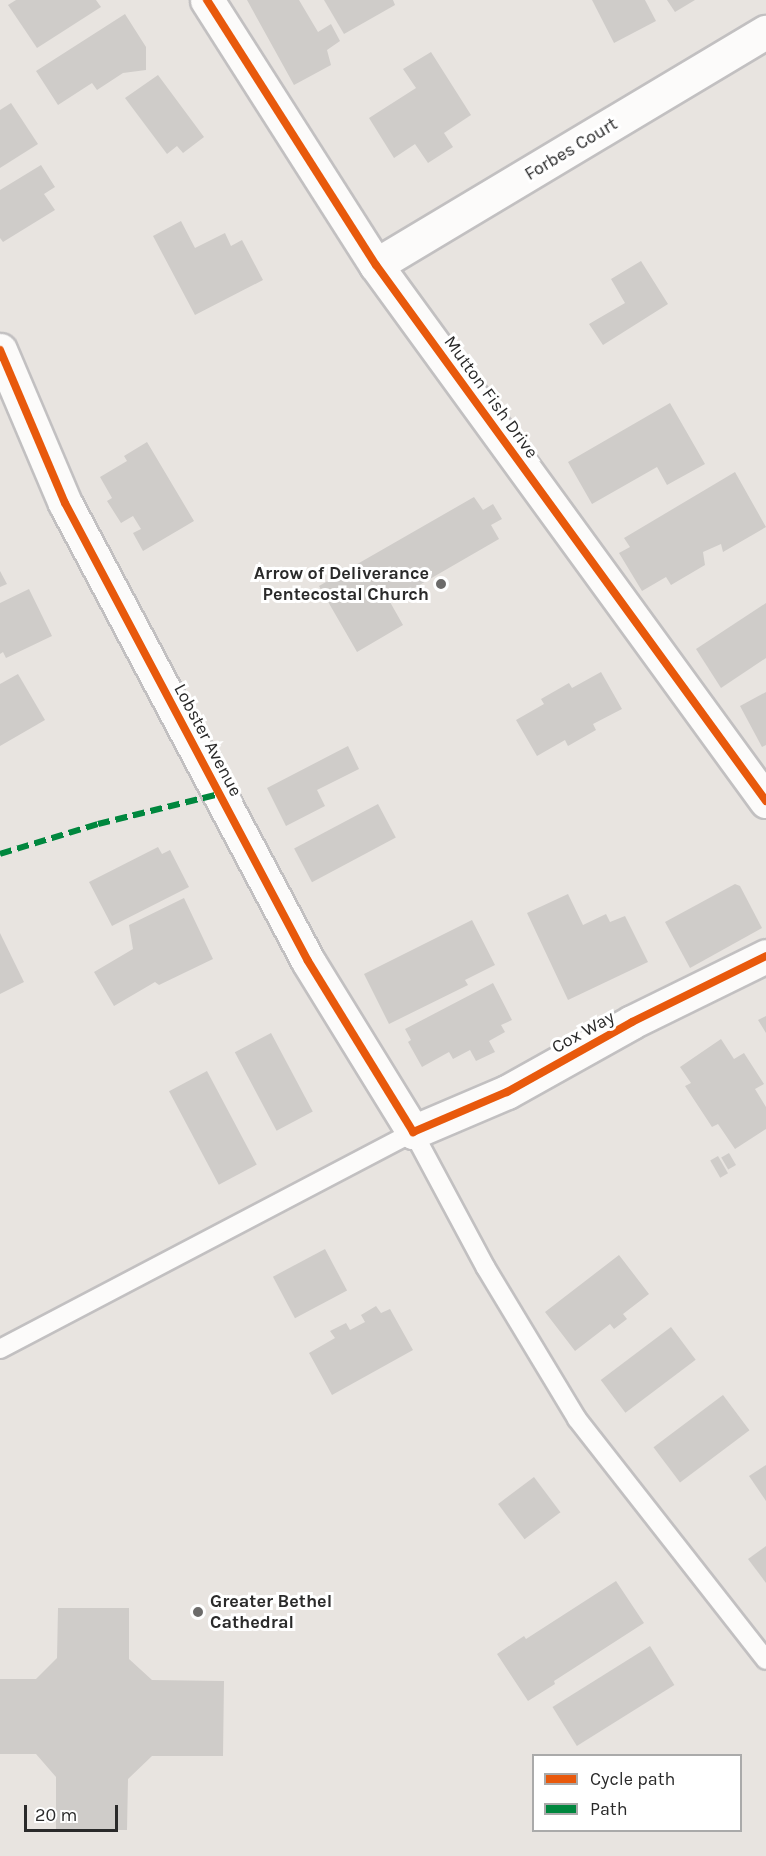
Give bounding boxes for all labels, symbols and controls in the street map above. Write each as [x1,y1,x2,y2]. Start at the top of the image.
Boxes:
street label: Forbes Court [521,113,621,185]
street label: Mutton Fish Drive [439,332,543,462]
place label: Arrow of Deliverance Pentecostal Church [254,563,429,606]
marker: Arrow of Deliverance Pentecostal Church [434,577,448,591]
street label: Lobster Avenue [169,680,247,800]
street label: Cox Way [548,1006,618,1058]
place label: Greater Bethel Cathedral [210,1591,332,1634]
marker: Greater Bethel Cathedral [191,1605,205,1619]
legend [532,1754,742,1832]
text: Cycle path [590,1768,675,1790]
scale bar [27,1793,122,1831]
text: Path [590,1798,628,1820]
text: 20 m [35,1804,77,1826]

